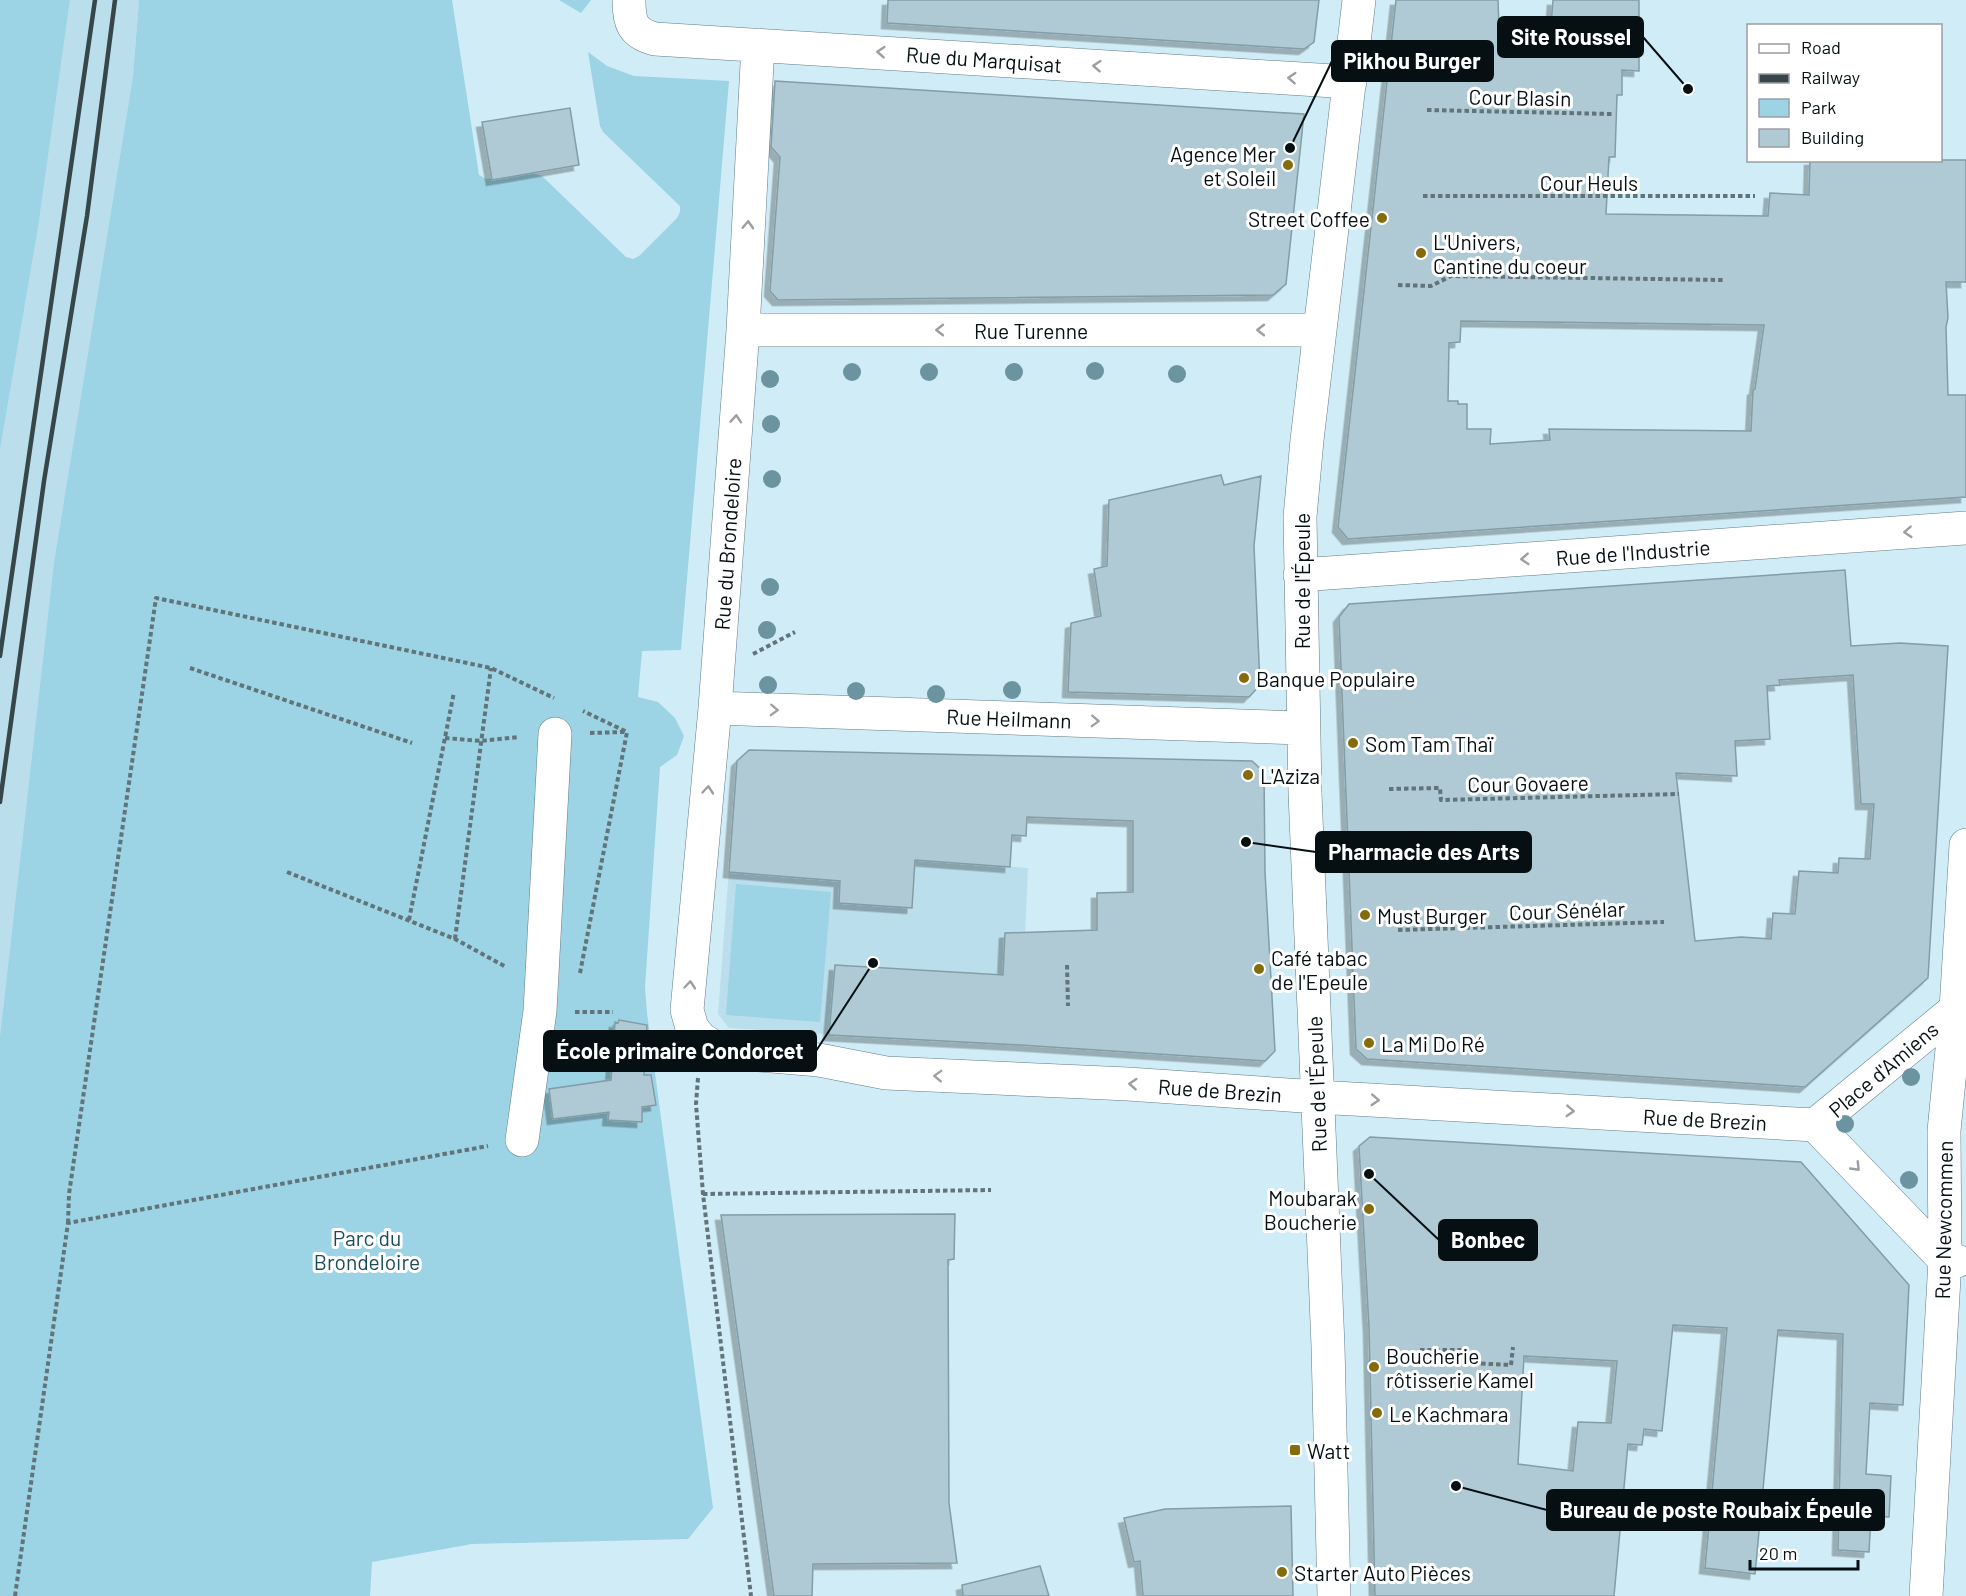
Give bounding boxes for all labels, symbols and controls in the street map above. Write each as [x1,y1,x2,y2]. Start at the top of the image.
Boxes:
callout: Site Roussel [1498,17,1643,57]
text: Site Roussel [1511,23,1631,49]
legend [1747,24,1942,162]
text: Road [1801,36,1841,58]
street label: Rue du Marquisat [905,41,1063,77]
callout: Pikhou Burger [1332,41,1493,81]
one-way arrow [877,46,886,59]
text: Pikhou Burger [1343,47,1481,73]
one-way arrow [1092,60,1102,73]
text: Railway [1801,66,1860,88]
one-way arrow [1287,72,1296,85]
street label: Cour Blasin [1468,84,1572,110]
text: Park [1801,96,1836,118]
text: Building [1801,126,1864,148]
place label: Agence Mer et Soleil [1170,141,1276,190]
marker: Agence Mer et Soleil [1281,158,1295,172]
street label: Cour Heuls [1540,170,1638,195]
place label: Street Coffee [1248,206,1370,231]
marker: Street Coffee [1375,211,1389,225]
one-way arrow [742,220,755,229]
place label: L'Univers, Cantine du coeur [1433,229,1587,278]
marker: L'Univers, Cantine du coeur [1414,246,1428,260]
street label: Rue Turenne [974,318,1088,343]
one-way arrow [936,324,945,336]
one-way arrow [1257,324,1266,336]
one-way arrow [729,415,742,424]
street label: Rue du Brondeloire [709,457,745,631]
street label: Rue de l'Épeule [1289,513,1314,649]
one-way arrow [1903,525,1912,538]
street label: Rue de l'Industrie [1555,534,1711,570]
one-way arrow [1520,553,1529,566]
place label: Banque Populaire [1256,666,1415,691]
marker: Banque Populaire [1237,671,1251,685]
street label: Rue Heilmann [946,703,1072,733]
one-way arrow [769,704,778,716]
one-way arrow [1090,715,1099,727]
place label: Som Tam Thaï [1365,731,1494,756]
marker: Som Tam Thaï [1346,736,1360,750]
place label: L'Aziza [1260,763,1320,788]
marker: L'Aziza [1241,768,1255,782]
street label: Cour Govaere [1467,769,1589,797]
one-way arrow [701,786,714,795]
callout: Pharmacie des Arts [1316,832,1531,872]
text: Pharmacie des Arts [1328,838,1520,864]
street label: Cour Sénélar [1508,895,1626,925]
place label: Must Burger [1377,903,1487,928]
marker: Must Burger [1358,908,1372,922]
place label: Café tabac de l'Epeule [1271,945,1368,994]
marker: Café tabac de l'Epeule [1252,962,1266,976]
one-way arrow [683,980,696,989]
street label: Rue de l'Épeule [1301,1015,1331,1153]
street label: Place d'Amiens [1823,1016,1943,1122]
callout: École primaire Condorcet [544,1031,816,1071]
place label: La Mi Do Ré [1381,1031,1485,1056]
marker: La Mi Do Ré [1362,1036,1376,1050]
text: École primaire Condorcet [556,1037,804,1063]
one-way arrow [933,1069,942,1082]
street label: Rue de Brezin [1157,1073,1283,1107]
one-way arrow [1128,1078,1137,1091]
one-way arrow [1371,1093,1380,1106]
street label: Rue de Brezin [1642,1103,1768,1135]
one-way arrow [1565,1104,1574,1117]
street label: Rue Newcommen [1929,1140,1957,1300]
one-way arrow [1849,1160,1860,1171]
place label: Moubarak Boucherie [1264,1185,1357,1234]
marker: Moubarak Boucherie [1362,1202,1376,1216]
callout: Bonbec [1439,1220,1537,1260]
park label: Parc du Brondeloire [314,1225,420,1274]
text: Bonbec [1451,1226,1525,1252]
place label: Boucherie rôtisserie Kamel [1386,1343,1534,1392]
marker: Boucherie rôtisserie Kamel [1367,1360,1381,1374]
place label: Le Kachmara [1389,1401,1509,1426]
marker: Le Kachmara [1370,1406,1384,1420]
place label: Watt [1307,1438,1350,1463]
marker: Watt [1288,1443,1302,1457]
callout: Bureau de poste Roubaix Épeule [1547,1490,1884,1530]
text: Bureau de poste Roubaix Épeule [1560,1496,1872,1522]
scale bar [1750,1533,1858,1571]
text: 20 m [1759,1542,1797,1564]
place label: Starter Auto Pièces [1294,1560,1471,1585]
marker: Starter Auto Pièces [1275,1565,1289,1579]

